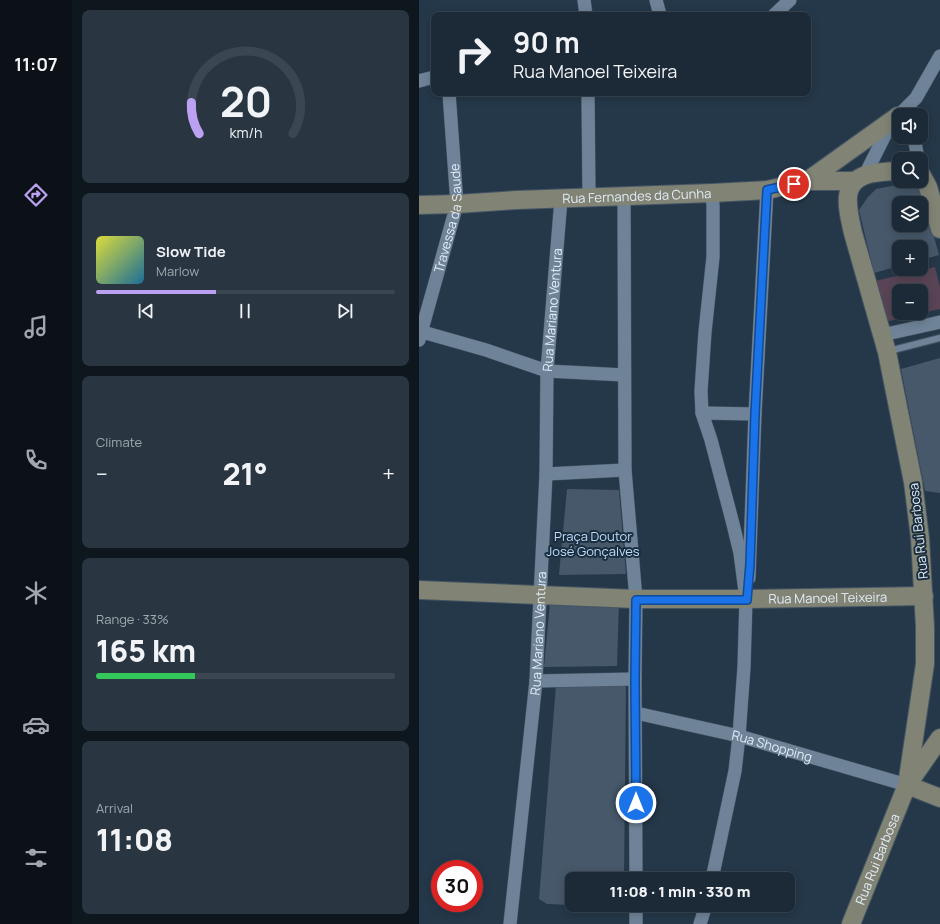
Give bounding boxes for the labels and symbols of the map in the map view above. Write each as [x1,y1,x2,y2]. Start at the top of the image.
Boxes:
street label: Travessa da Saude [429,162,466,275]
pin [777,167,811,201]
street label: Rua Fernandes da Cunha [562,184,712,207]
street label: Rua Mariano Ventura [538,247,566,372]
street label: Rua Rui Barbosa [904,482,932,580]
park label: Praça Doutor José Gonçalves [546,527,640,560]
street label: Rua Mariano Ventura [526,571,550,696]
street label: Rua Manoel Teixeira [768,588,887,608]
street label: Rua Shopping [730,726,815,766]
position arrow [615,782,657,824]
street label: Rua Rui Barbosa [851,811,904,907]
speed limit sign: 30 [431,860,483,912]

